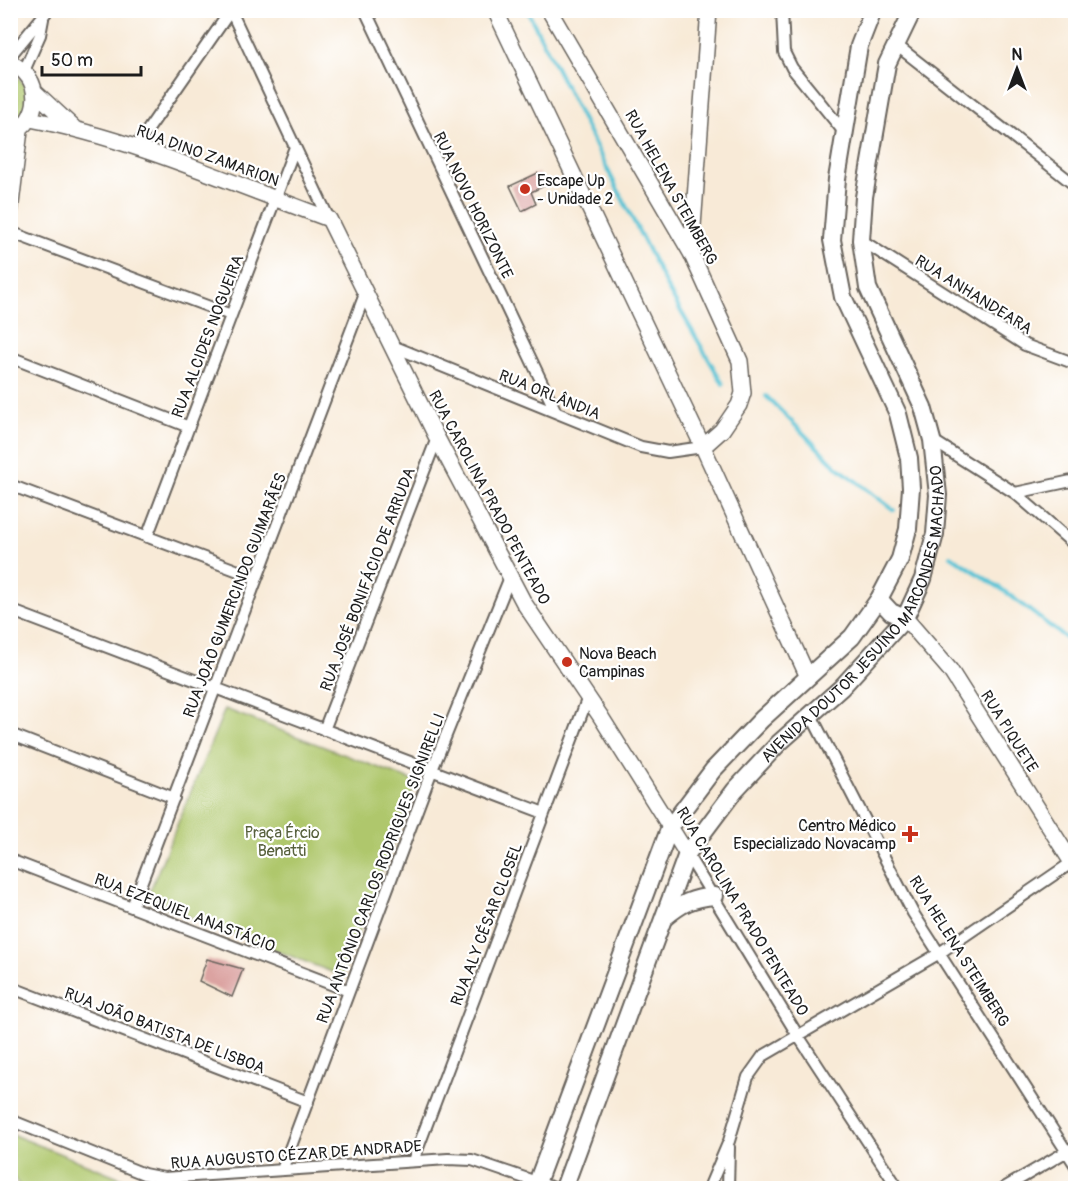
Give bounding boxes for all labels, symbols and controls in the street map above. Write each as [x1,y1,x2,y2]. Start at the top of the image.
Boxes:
scale bar [42,39,141,77]
north arrow [987,39,1047,99]
text: N [1012,45,1023,65]
text: 50 m [51,49,93,72]
street label: RUA HELENA STEIMBERG [620,106,722,269]
street label: RUA DINO ZAMARION [133,121,282,191]
street label: RUA NOVO HORIZONTE [429,129,517,282]
place label: Escape Up - Unidade 2 [537,171,613,209]
marker: Escape Up - Unidade 2 [518,182,532,196]
street label: RUA ANHANDEARA [911,251,1036,339]
street label: RUA ALCIDES NOGUEIRA [168,252,248,421]
street label: RUA ORLÂNDIA [496,365,603,424]
street label: RUA CAROLINA PRADO PENTEADO [424,387,554,608]
street label: AVENIDA DOUTOR JESUÍNO MARCONDES MACHADO [757,464,949,767]
street label: RUA JOSÉ BONIFÁCIO DE ARRUDA [316,465,420,694]
street label: RUA JOÃO GUMERCINDO GUIMARÃES [179,470,291,720]
place label: Nova Beach Campinas [579,644,657,682]
marker: Nova Beach Campinas [560,655,574,669]
street label: RUA PIQUETE [976,687,1042,776]
street label: RUA ANTÔNIO CARLOS RODRIGUES SIGNIRELLI [312,710,449,1026]
street label: RUA CAROLINA PRADO PENTEADO [672,804,812,1019]
place label: Centro Médico Especializado Novacamp [733,816,896,854]
park label: Praça Ércio Benatti [244,823,320,861]
marker: Centro Médico Especializado Novacamp [901,825,919,843]
street label: RUA ALY CÉSAR CLOSEL [447,840,527,1009]
street label: RUA EZEQUIEL ANASTÁCIO [91,869,278,957]
street label: RUA HELENA STEIMBERG [904,872,1014,1031]
street label: RUA JOÃO BATISTA DE LISBOA [61,983,268,1079]
street label: RUA AUGUSTO CÉZAR DE ANDRADE [170,1136,422,1174]

